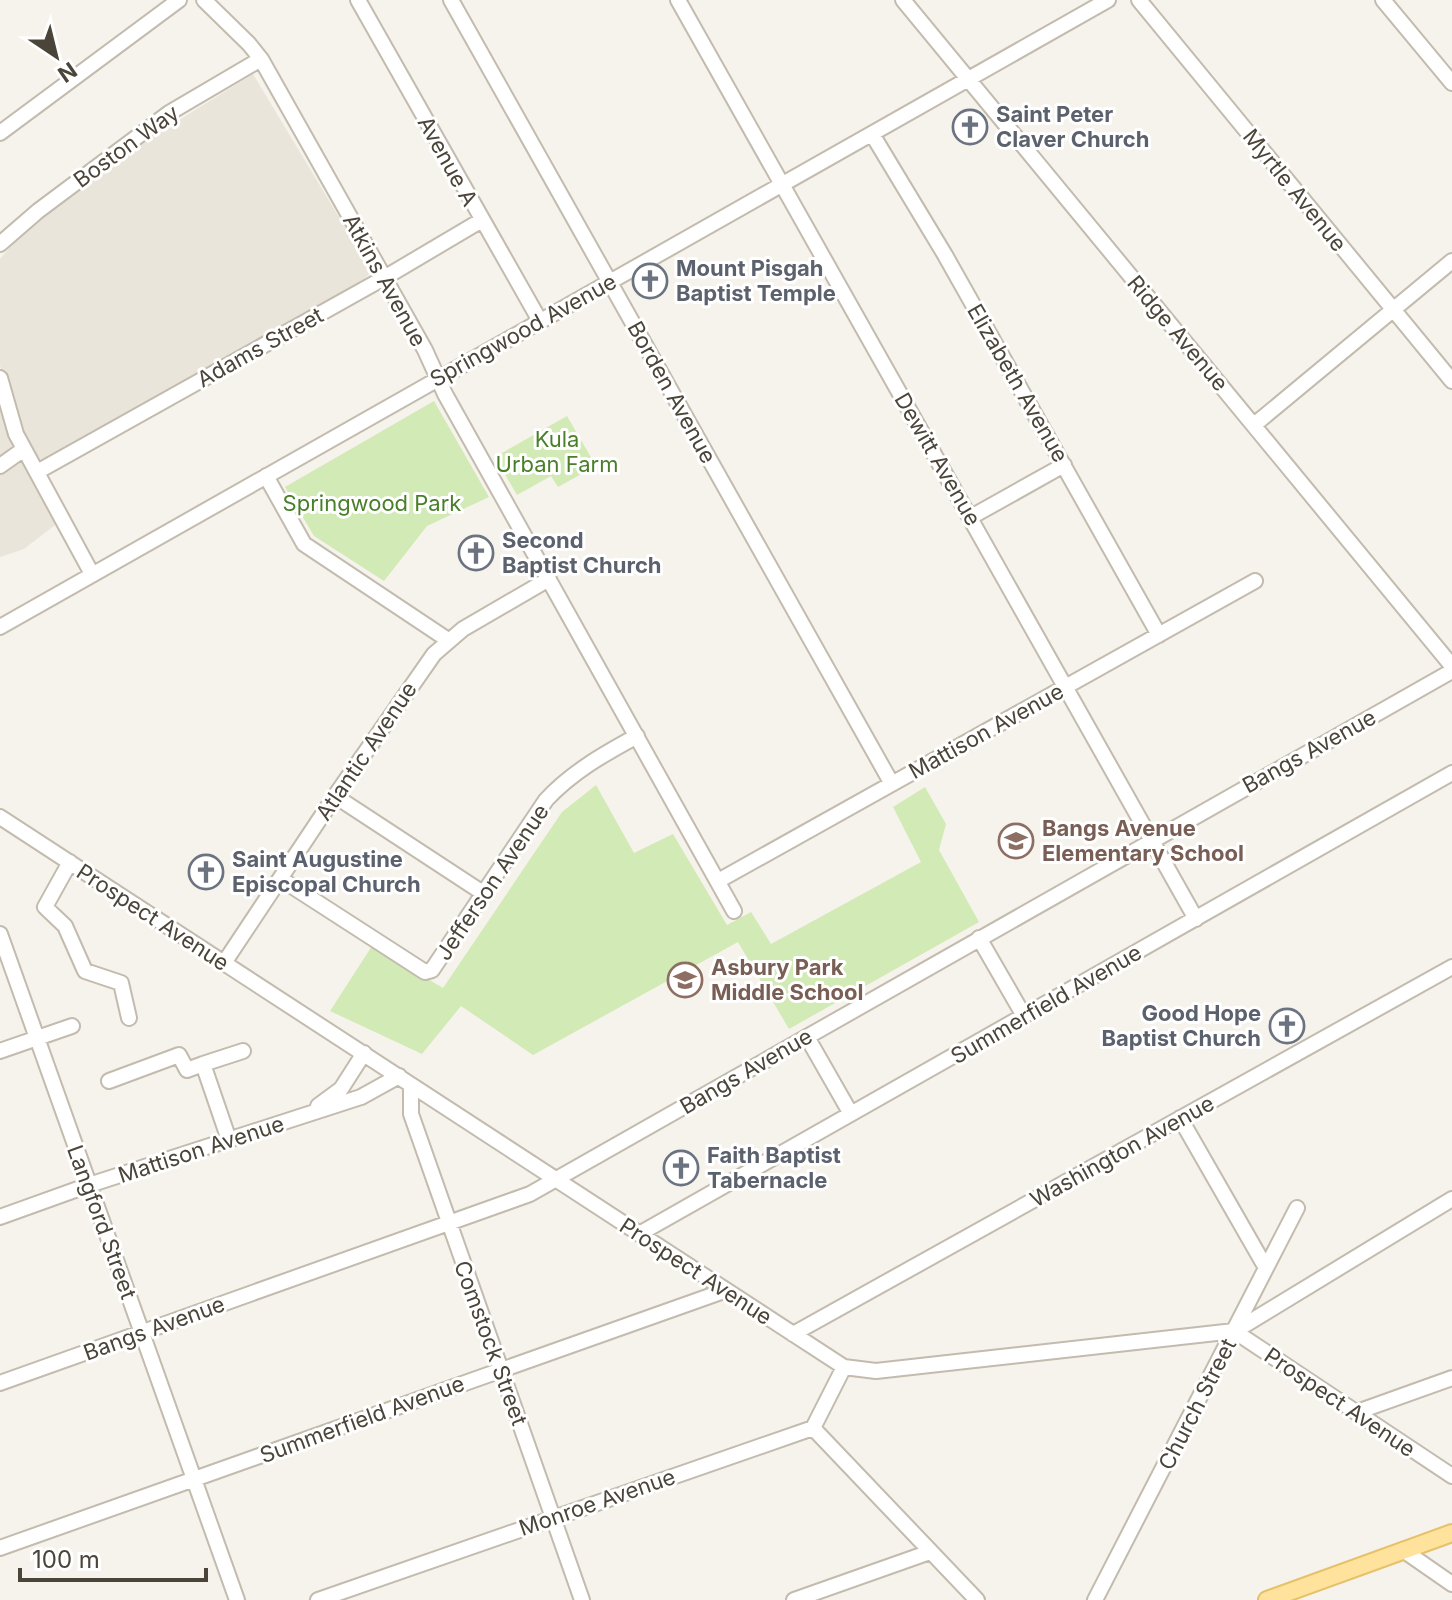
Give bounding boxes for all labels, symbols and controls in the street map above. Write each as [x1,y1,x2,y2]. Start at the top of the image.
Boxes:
north arrow [16,16,96,96]
text: N [53,57,82,88]
street label: Boston Way [68,99,184,193]
place label: Saint Peter Claver Church [996,101,1149,152]
church icon: Saint Peter Claver Church [951,108,989,146]
street label: Avenue A [413,112,483,210]
street label: Myrtle Avenue [1238,124,1352,256]
street label: Atkins Avenue [338,209,432,351]
place label: Mount Pisgah Baptist Temple [676,255,836,306]
church icon: Mount Pisgah Baptist Temple [631,262,669,300]
street label: Springwood Avenue [425,268,621,392]
street label: Ridge Avenue [1122,270,1234,396]
street label: Elizabeth Avenue [962,299,1074,467]
street label: Adams Street [192,302,328,392]
street label: Borden Avenue [622,316,722,468]
street label: Dewitt Avenue [889,388,987,530]
park label: Kula Urban Farm [496,426,618,477]
park label: Springwood Park [283,490,461,516]
place label: Second Baptist Church [502,527,662,578]
church icon: Second Baptist Church [457,534,495,572]
street label: Atlantic Avenue [310,677,422,825]
street label: Mattison Avenue [904,678,1068,784]
street label: Bangs Avenue [1238,704,1380,798]
street label: Jefferson Avenue [430,799,554,965]
place label: Bangs Avenue Elementary School [1042,815,1244,866]
school or university icon: Bangs Avenue Elementary School [997,822,1035,860]
place label: Saint Augustine Episcopal Church [232,846,421,897]
church icon: Saint Augustine Episcopal Church [187,853,225,891]
street label: Prospect Avenue [72,858,234,976]
street label: Summerfield Avenue [946,939,1146,1069]
place label: Asbury Park Middle School [711,954,863,1005]
school or university icon: Asbury Park Middle School [666,961,704,999]
place label: Good Hope Baptist Church [1101,1000,1261,1051]
church icon: Good Hope Baptist Church [1268,1007,1306,1045]
street label: Bangs Avenue [675,1023,817,1119]
street label: Washington Avenue [1026,1090,1218,1212]
street label: Mattison Avenue [115,1110,287,1188]
street label: Langford Street [62,1142,142,1302]
place label: Faith Baptist Tabernacle [707,1142,841,1193]
church icon: Faith Baptist Tabernacle [662,1149,700,1187]
street label: Prospect Avenue [615,1212,777,1330]
street label: Comstock Street [449,1257,533,1429]
street label: Bangs Avenue [80,1290,228,1366]
street label: Church Street [1153,1334,1241,1474]
street label: Prospect Avenue [1260,1342,1420,1462]
street label: Summerfield Avenue [256,1370,468,1468]
street label: Monroe Avenue [515,1463,679,1541]
scale bar [20,1532,206,1582]
text: 100 m [32,1545,100,1574]

